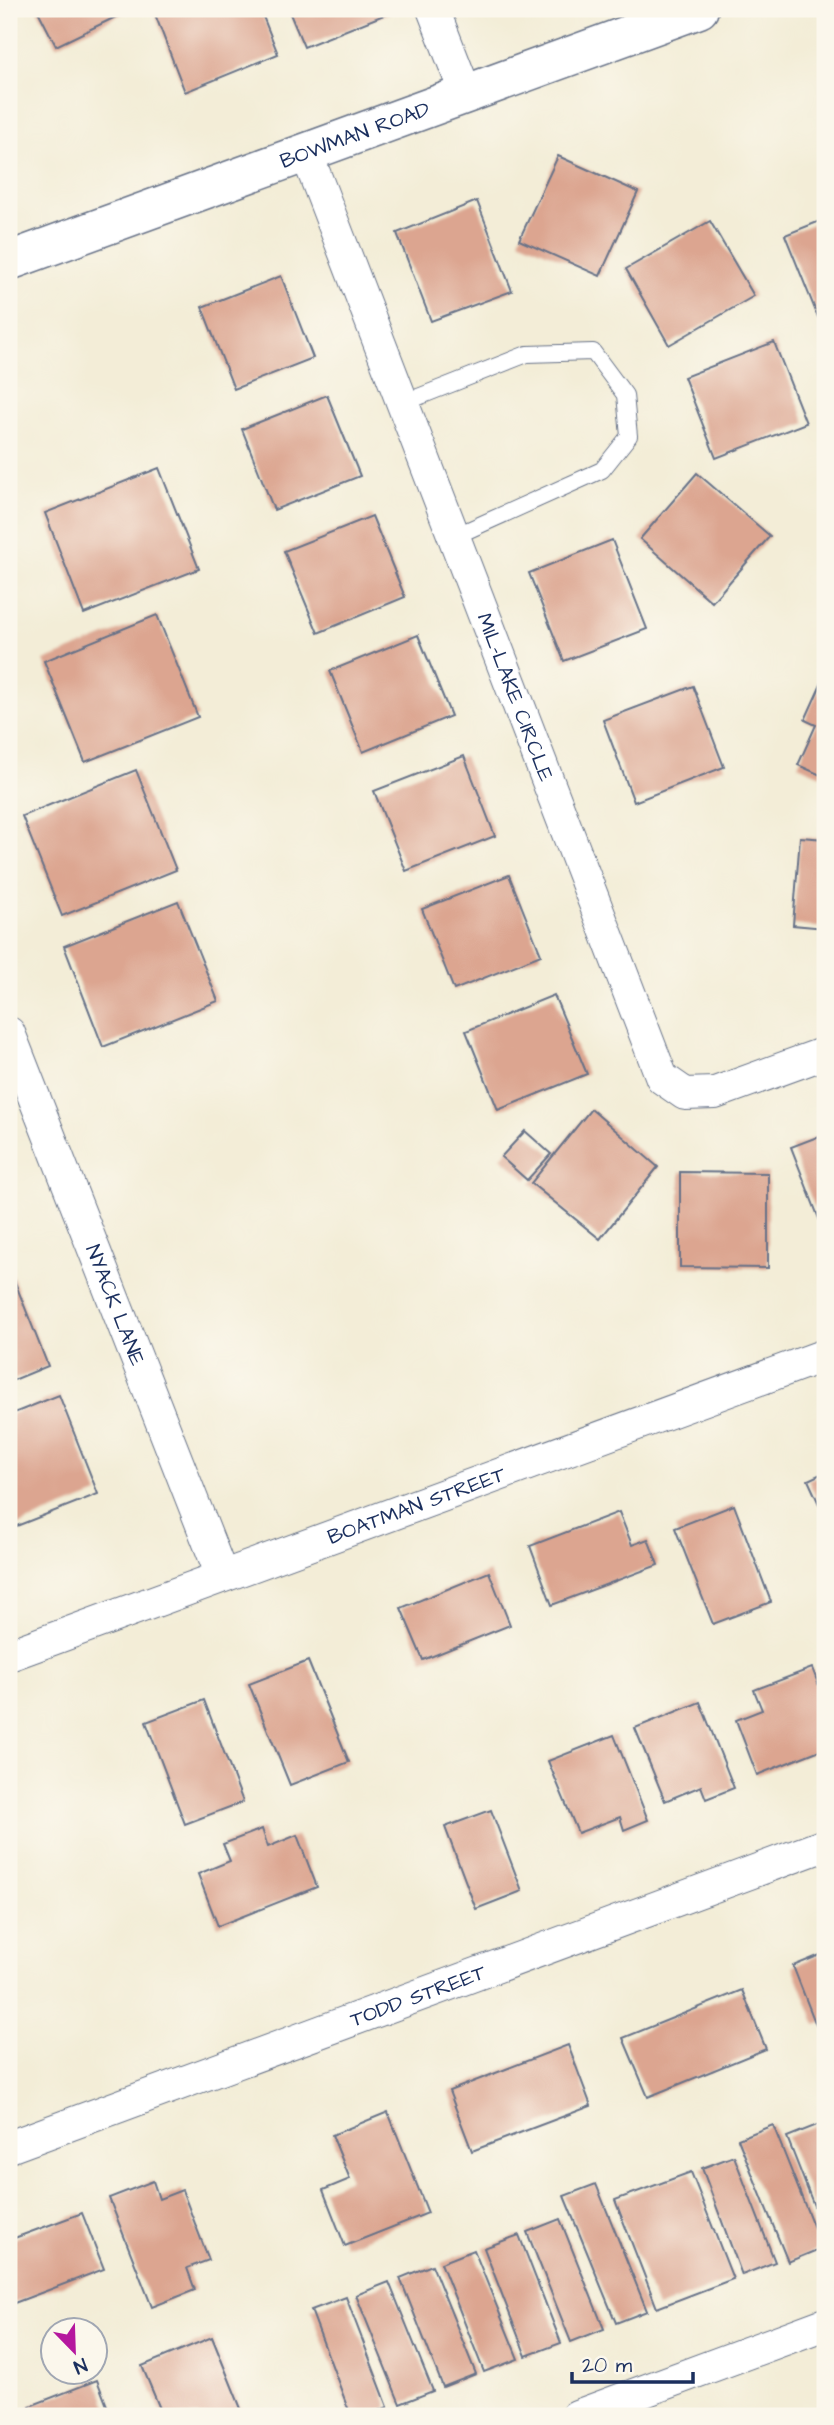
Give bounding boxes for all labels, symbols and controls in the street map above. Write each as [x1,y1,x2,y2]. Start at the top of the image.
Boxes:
street label: BOWMAN ROAD [276,94,434,176]
street label: MIL-LAKE CIRCLE [470,609,561,786]
street label: NYACK LANE [78,1240,152,1370]
street label: BOATMAN STREET [324,1459,510,1552]
street label: TODD STREET [346,1958,491,2034]
north arrow [38,2316,108,2386]
scale bar [572,2341,692,2385]
text: N [69,2351,91,2380]
text: 20 m [582,2351,633,2380]

